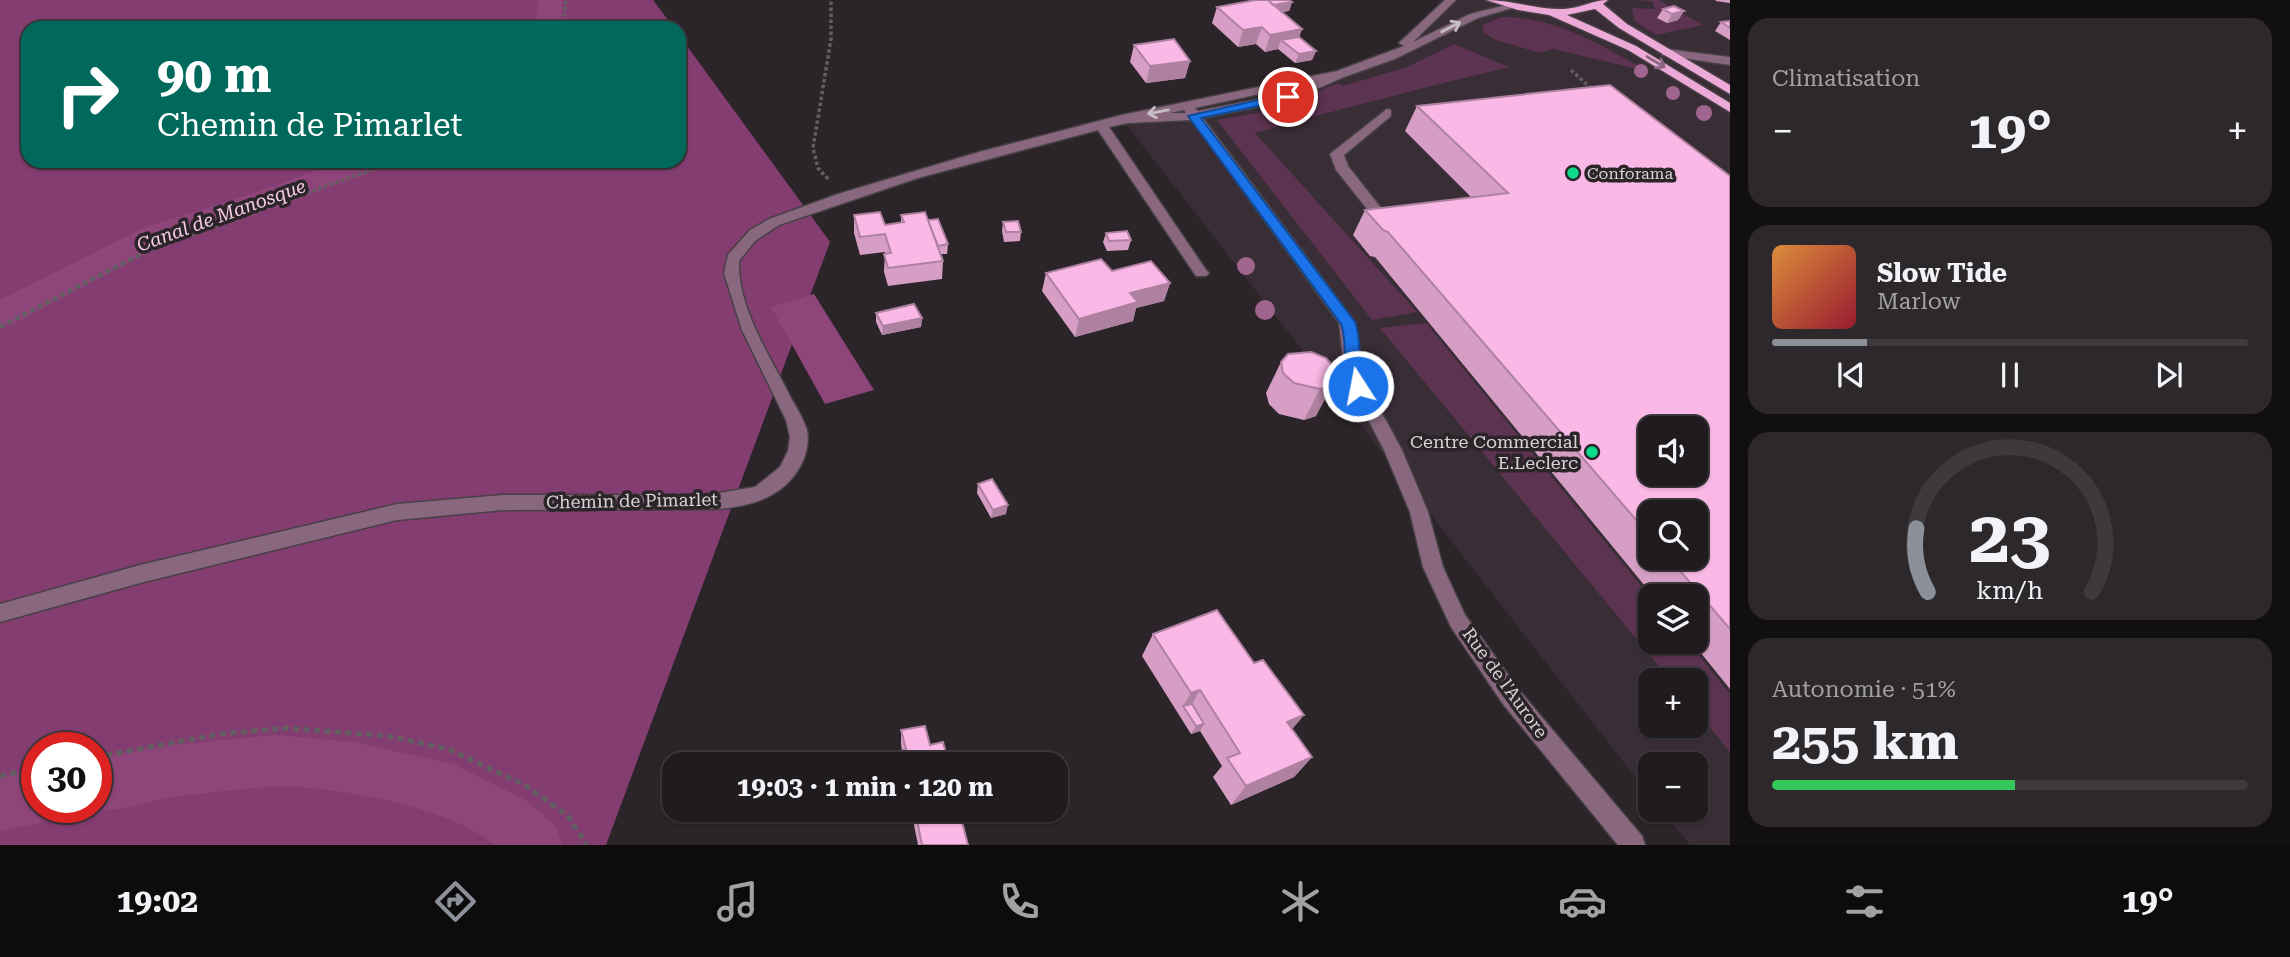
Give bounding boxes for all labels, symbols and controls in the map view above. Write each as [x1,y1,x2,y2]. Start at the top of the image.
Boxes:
one-way arrow [1440,19,1461,33]
text: 90 m [157,47,272,104]
icon: right [42,49,133,140]
one-way arrow [1645,56,1665,70]
text: Climatisation [1772,65,1920,92]
pin [1258,67,1318,127]
icon: arrive [1269,78,1307,116]
text: 19° [1968,100,2052,161]
text: Chemin de Pimarlet [157,106,462,144]
one-way arrow [1147,106,1170,120]
text: − [1772,109,1793,153]
text: + [2227,109,2248,153]
place label: Conforama [1587,164,1673,183]
marker: Conforama [1565,165,1581,181]
water label: Canal de Manosque [134,174,309,257]
text: Slow Tide [1877,258,2007,288]
text: Marlow [1877,288,1960,315]
position arrow [1321,349,1395,423]
icon: previous [1832,356,1870,394]
icon: pause [1991,356,2029,394]
icon: next [2150,356,2188,394]
map controls [1638,416,1708,822]
button: sound [1638,416,1708,486]
place label: Centre Commercial E.Leclerc [1410,431,1578,473]
marker: Centre Commercial E.Leclerc [1584,444,1600,460]
street label: Chemin de Pimarlet [546,488,718,512]
text: 23 [1969,495,2051,580]
button: search [1638,500,1708,570]
text: km/h [1977,576,2043,605]
button: layers [1638,584,1708,654]
street label: Rue de l'Aurore [1458,624,1552,742]
button: + [1638,668,1708,738]
text: Autonomie · 51% [1772,676,1956,703]
text: 255 km [1772,711,1959,772]
speed limit sign: 30 [21,732,112,823]
button: − [1638,752,1708,822]
text: 19:03 · 1 min · 120 m [737,772,993,802]
icon: directions [431,877,480,926]
icon: music [713,877,762,926]
icon: phone [995,877,1044,926]
icon: climate [1276,877,1325,926]
icon: car [1558,877,1607,926]
icon: filters [1840,877,1889,926]
text: 19:02 [116,882,198,920]
text: 19° [2122,882,2174,920]

